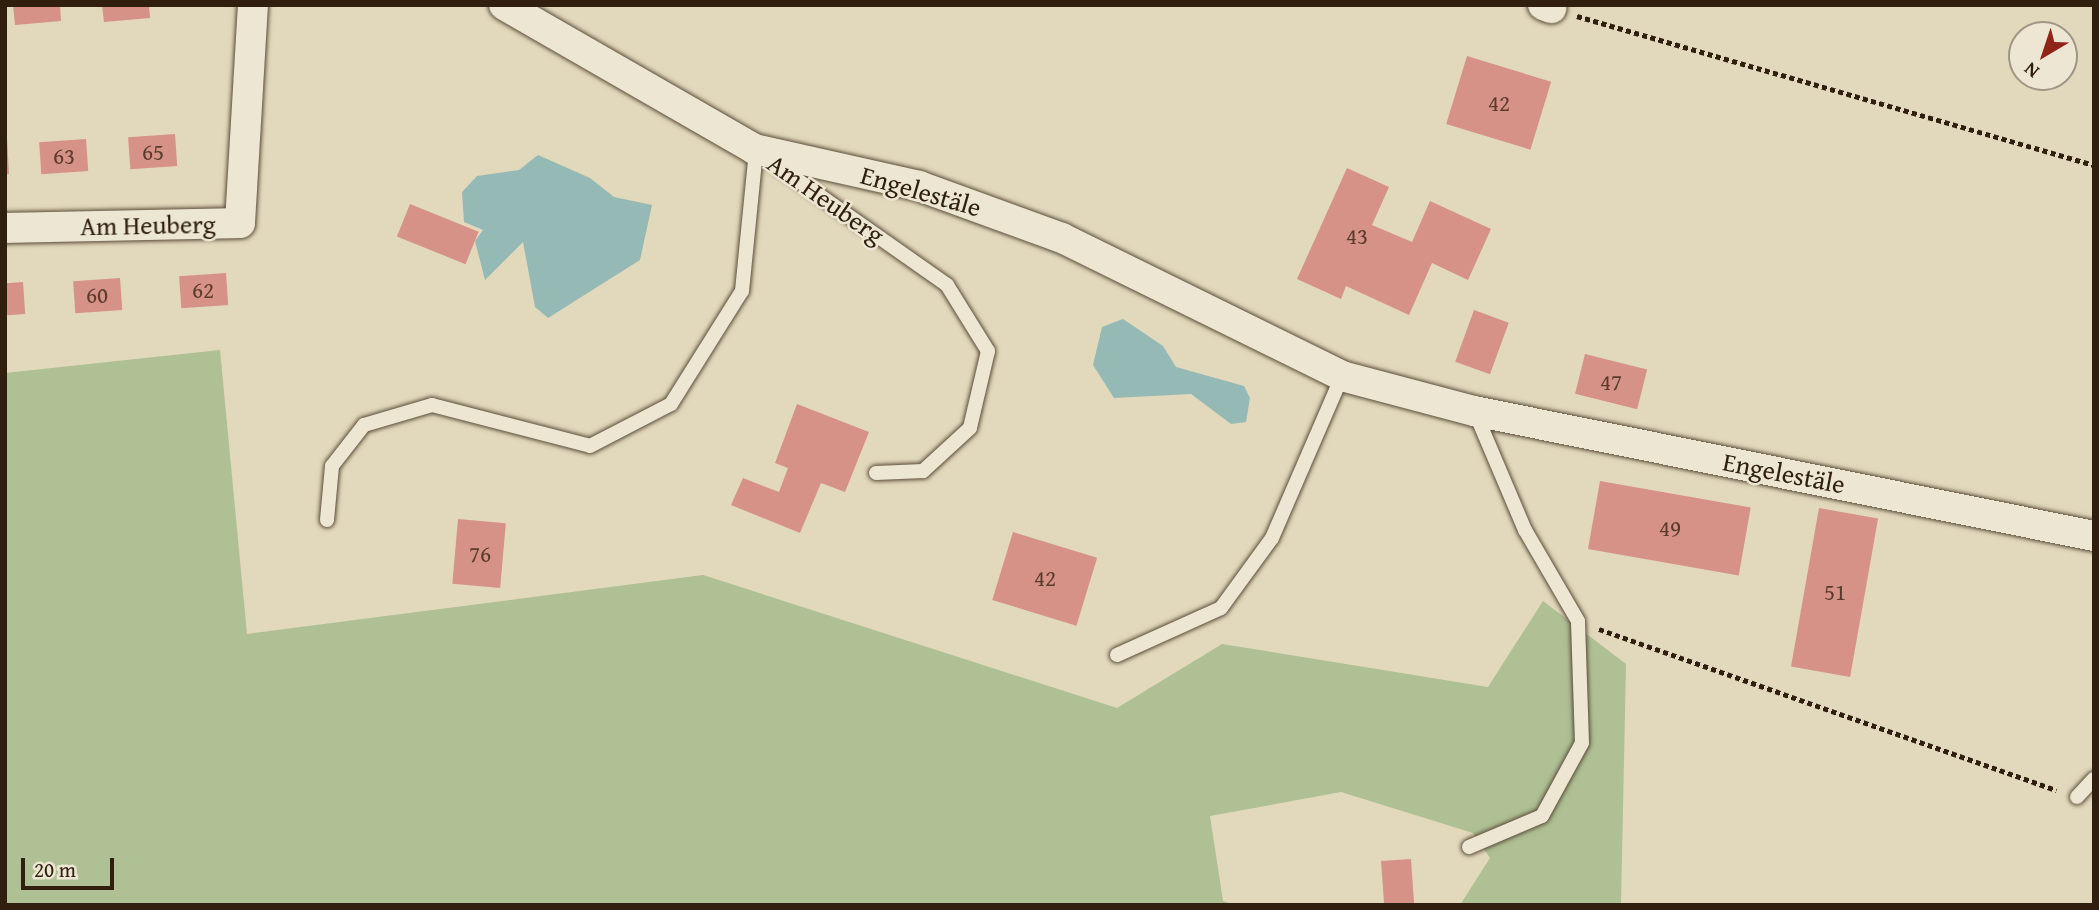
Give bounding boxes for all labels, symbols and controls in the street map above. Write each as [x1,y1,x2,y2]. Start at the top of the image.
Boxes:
north arrow [2008,21,2078,91]
text: N [2017,56,2045,86]
house number: 42 [1488,89,1510,117]
house number: 65 [142,138,164,166]
house number: 63 [53,142,75,170]
street label: Am Heuberg [762,147,890,251]
street label: Engelestäle [857,159,985,223]
street label: Am Heuberg [80,208,216,242]
house number: 43 [1346,222,1368,250]
house number: 62 [192,276,214,304]
house number: 60 [86,281,108,309]
house number: 47 [1600,368,1622,396]
street label: Engelestäle [1720,446,1848,500]
house number: 49 [1659,514,1681,542]
house number: 76 [469,540,491,568]
house number: 42 [1034,564,1056,592]
house number: 51 [1824,578,1846,606]
scale bar [24,844,117,888]
text: 20 m [34,854,76,885]

